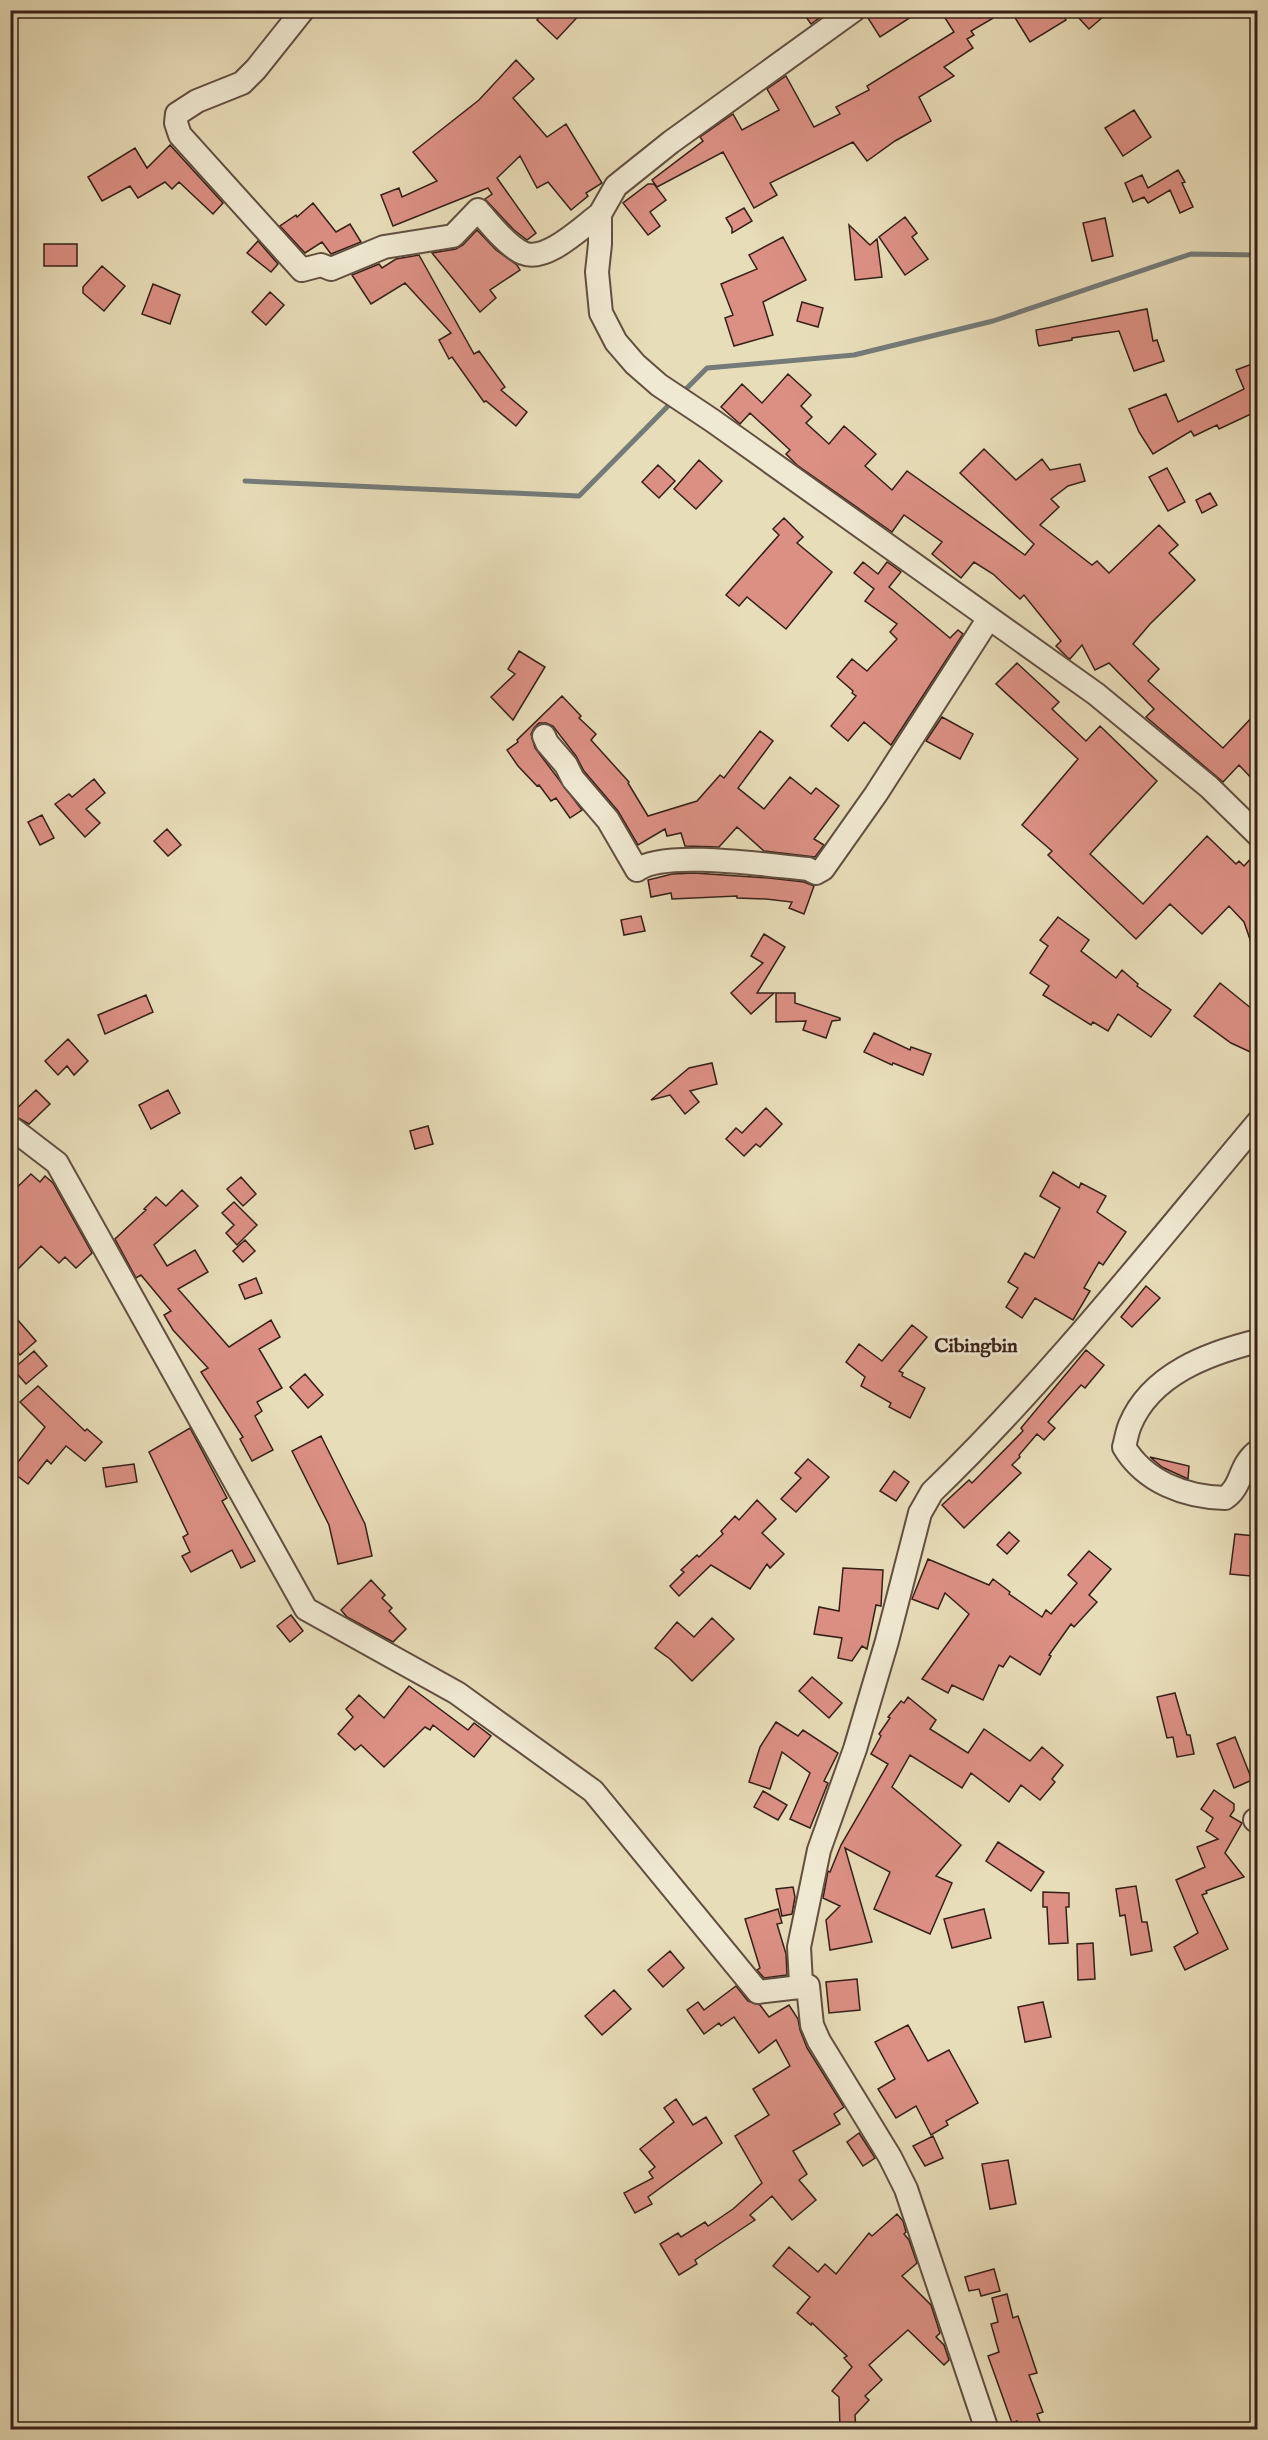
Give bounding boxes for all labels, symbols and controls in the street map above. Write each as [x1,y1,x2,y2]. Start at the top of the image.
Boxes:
district label: Cibingbin [934,1334,1018,1359]

